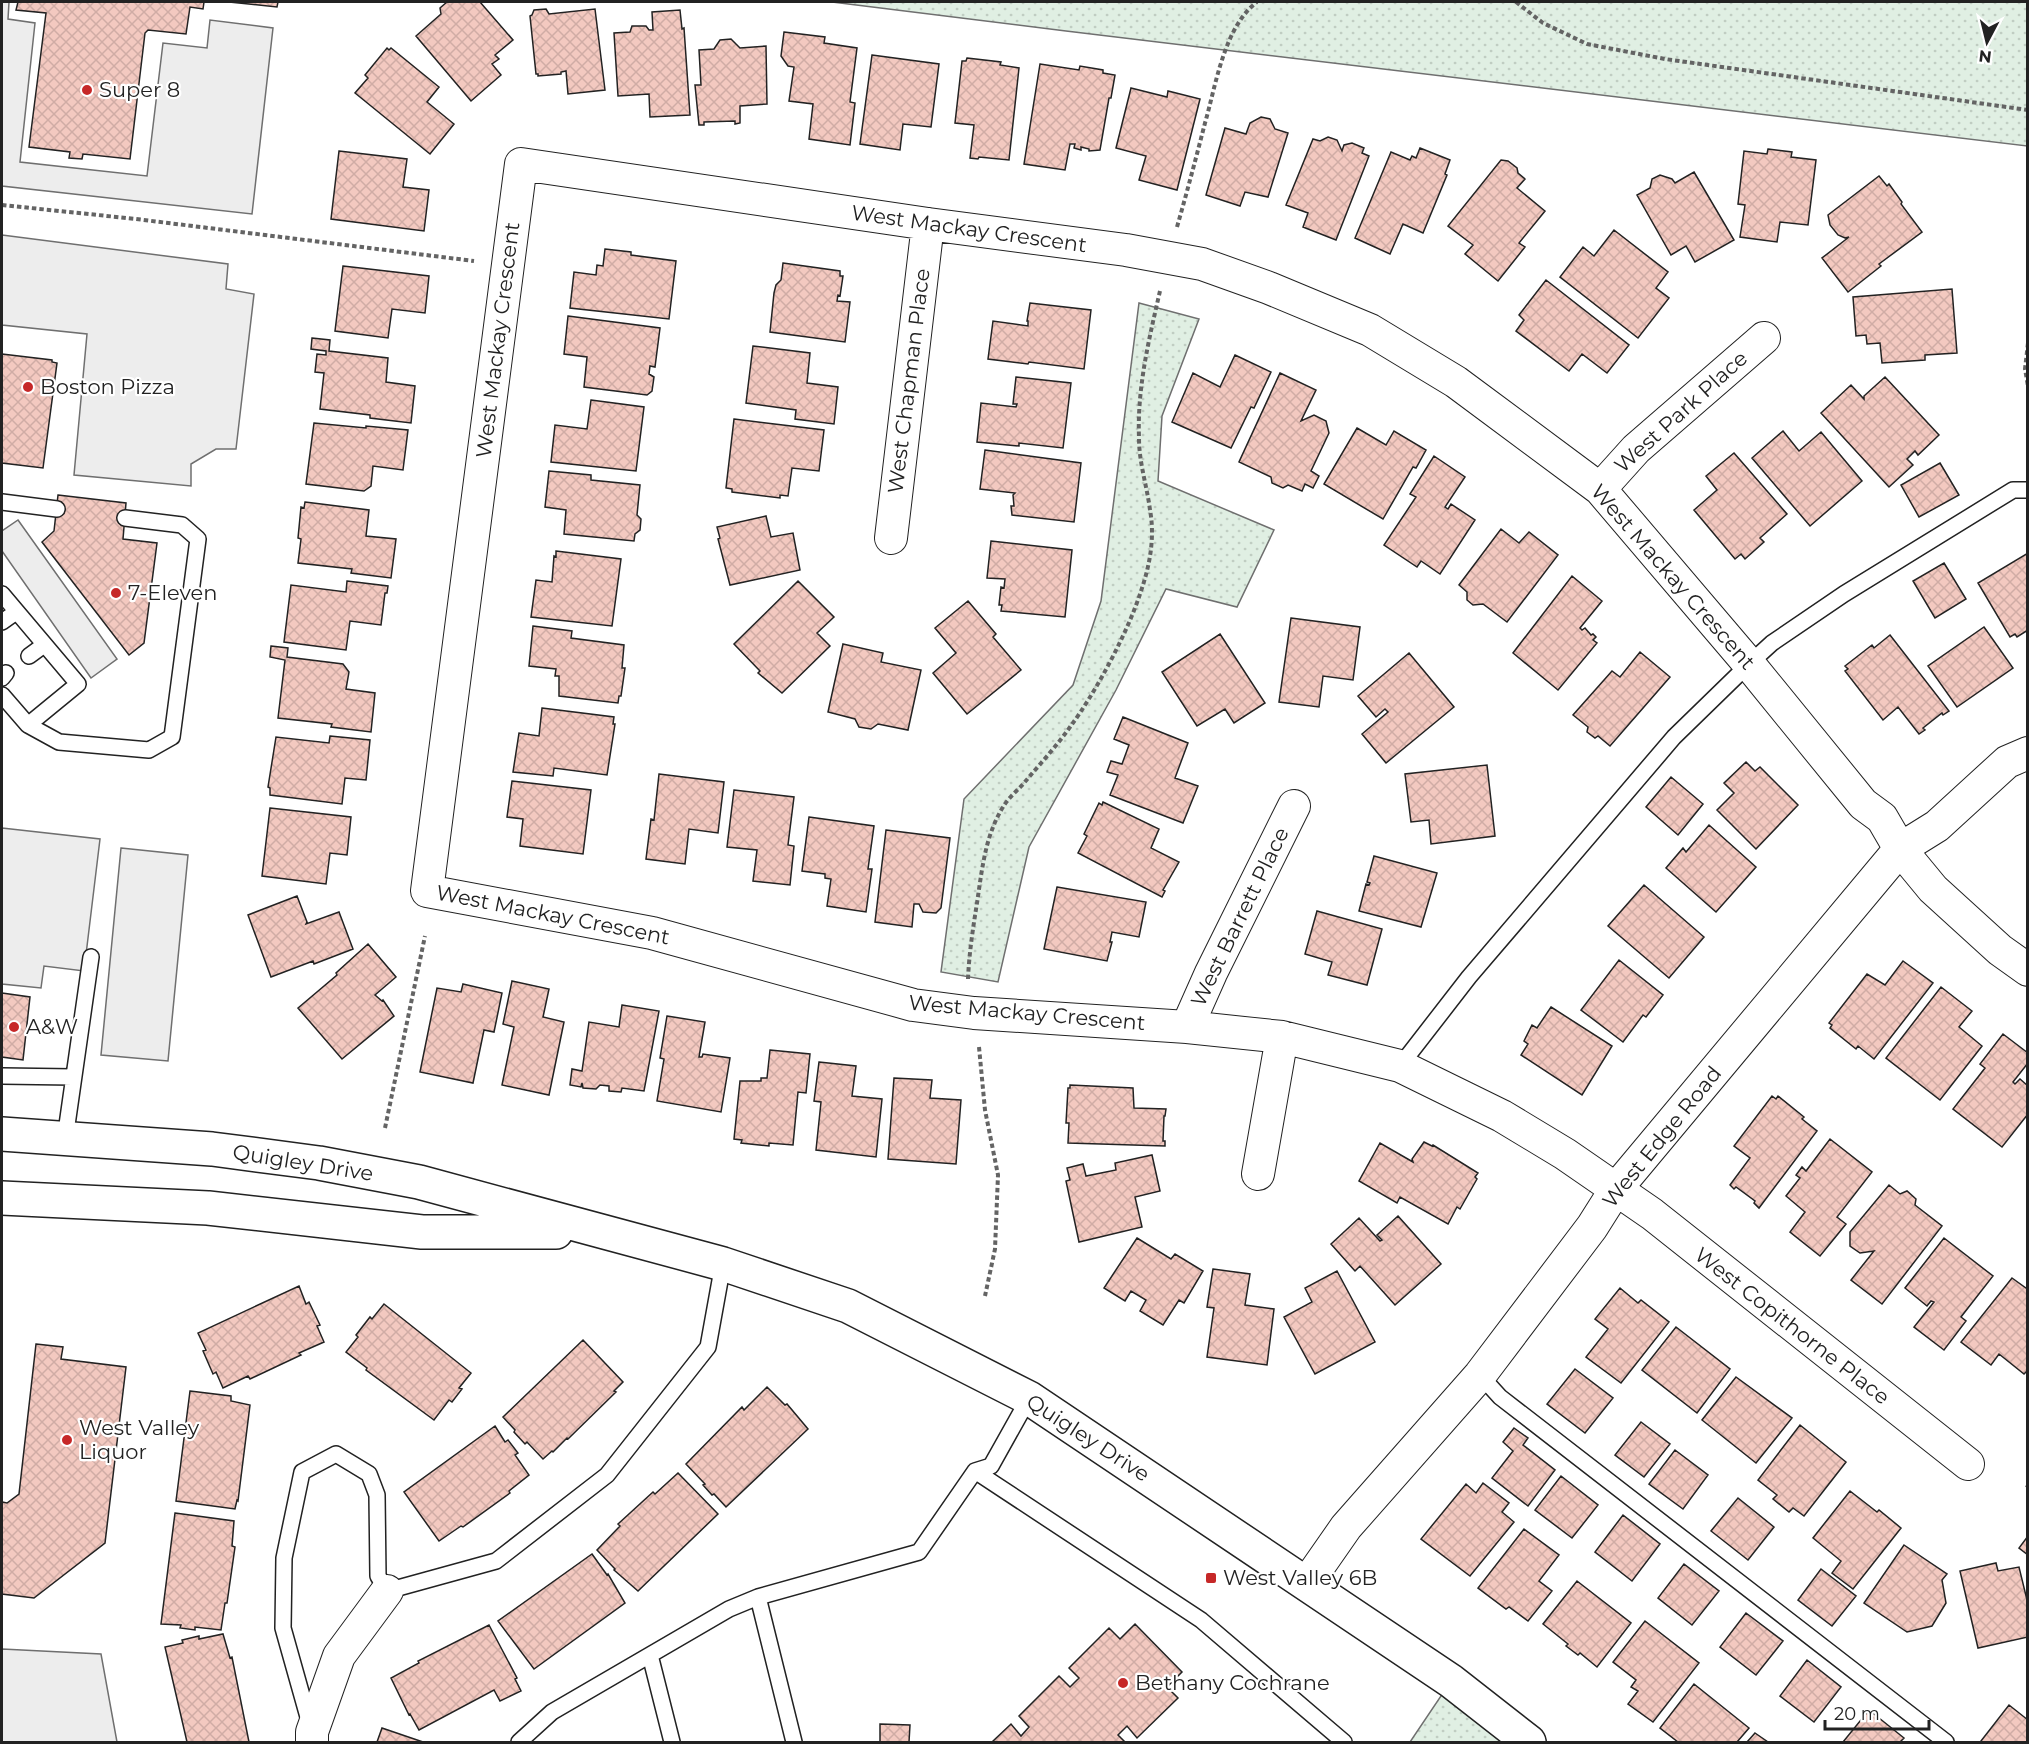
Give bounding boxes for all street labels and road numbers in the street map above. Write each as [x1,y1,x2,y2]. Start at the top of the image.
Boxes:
street label: West Mackay Crescent [850,200,1088,257]
street label: West Mackay Crescent [471,221,524,459]
street label: West Chapman Place [882,267,935,495]
street label: West Park Place [1609,345,1752,478]
street label: West Mackay Crescent [1586,479,1761,674]
street label: West Barrett Place [1185,823,1294,1010]
street label: West Mackay Crescent [434,880,672,949]
street label: West Mackay Crescent [908,990,1146,1035]
street label: West Edge Road [1597,1061,1726,1212]
street label: Quigley Drive [231,1139,375,1186]
street label: West Copithorne Place [1690,1242,1895,1409]
street label: Quigley Drive [1022,1388,1155,1487]

